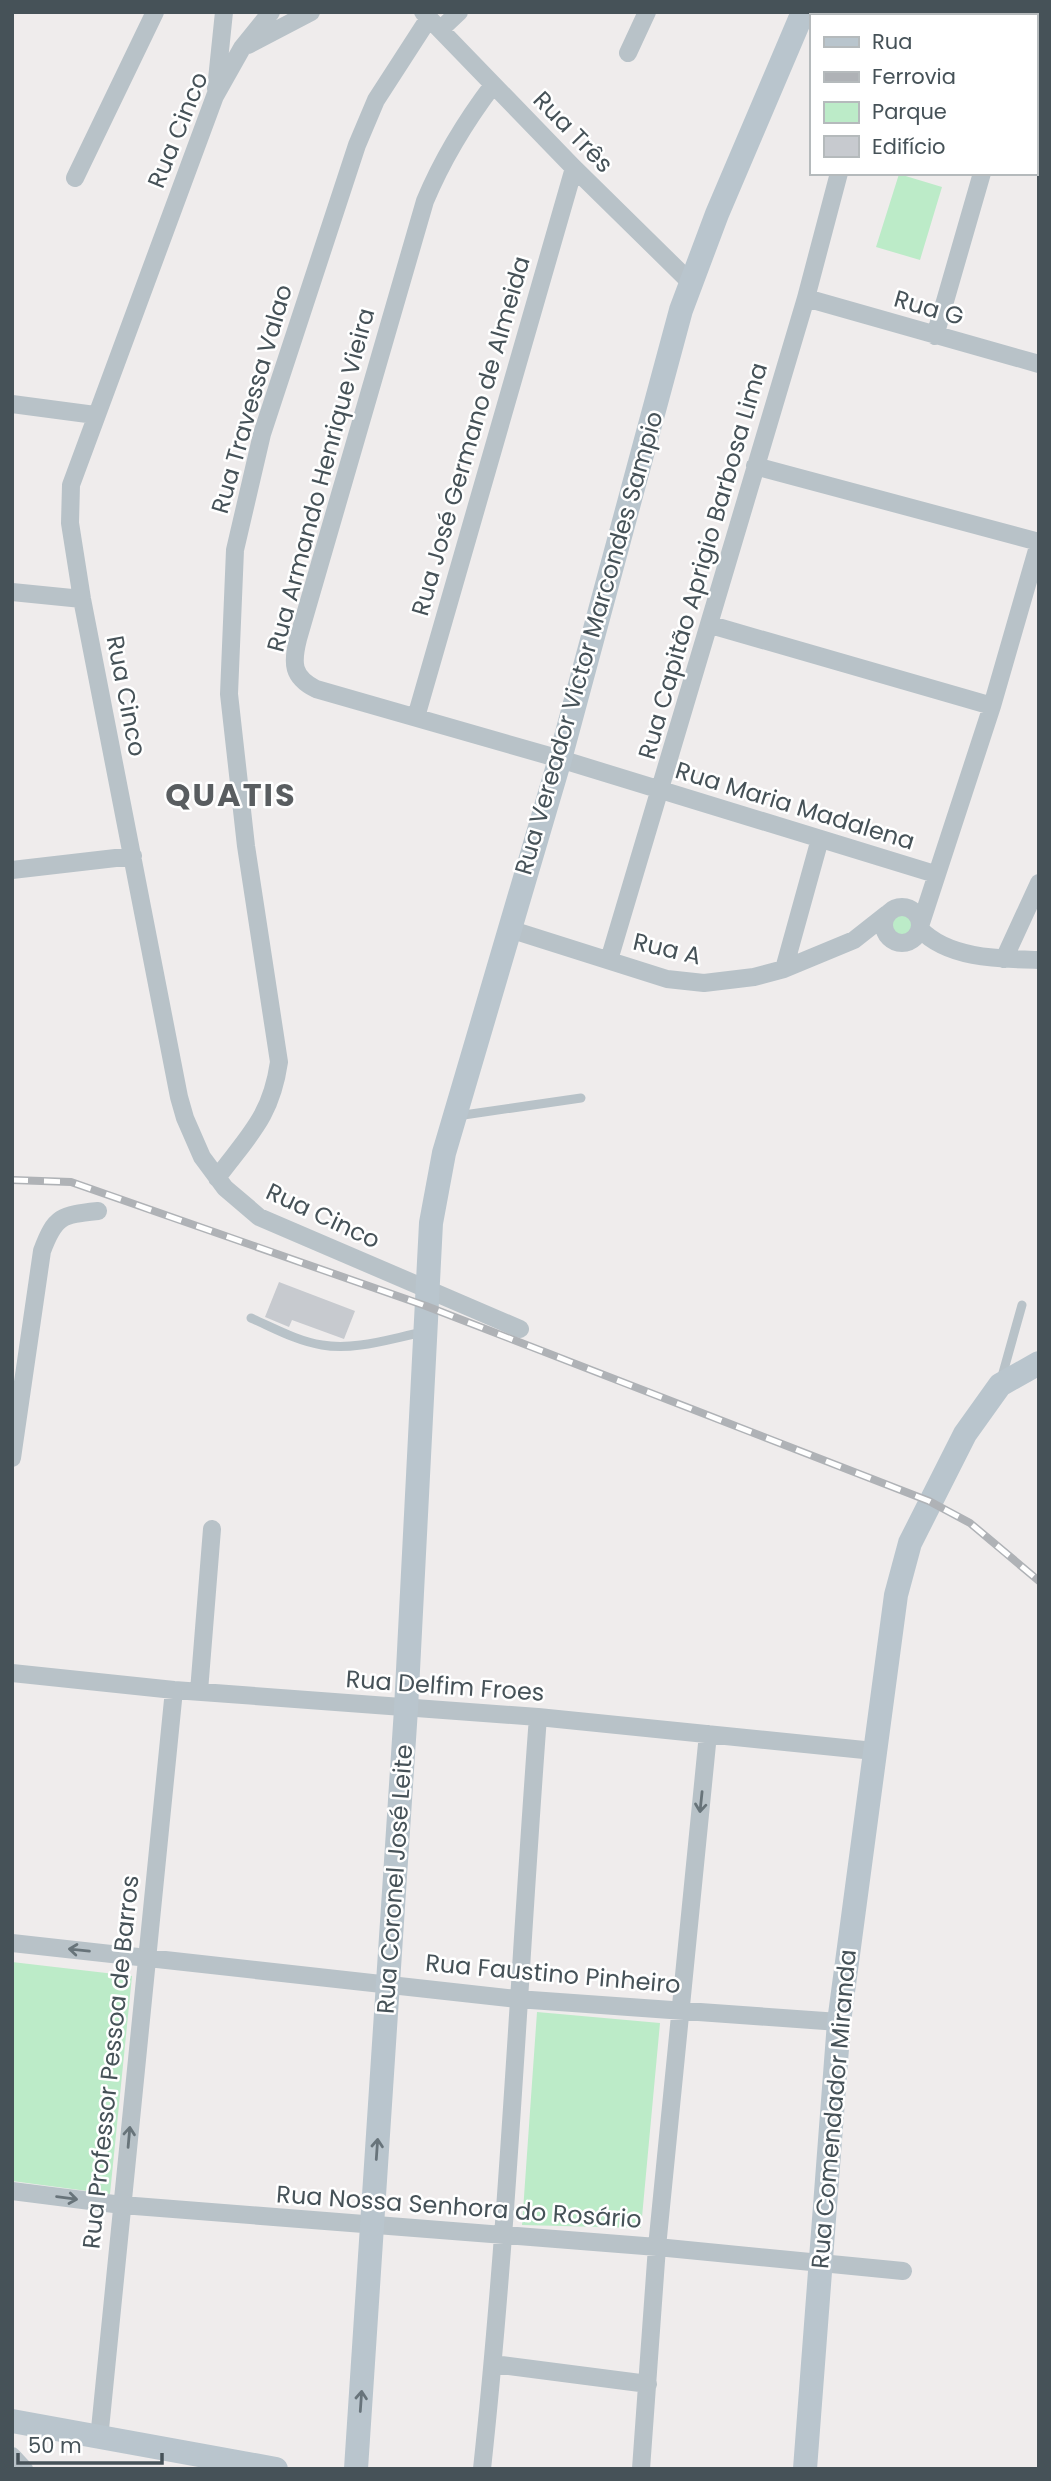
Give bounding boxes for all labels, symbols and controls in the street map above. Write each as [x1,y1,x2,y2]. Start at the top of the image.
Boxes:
legend [810,14,1037,175]
text: Rua [872,27,912,56]
text: Ferrovia [872,62,956,91]
street label: Rua Cinco [139,67,216,193]
street label: Rua Três [526,84,621,180]
text: Parque [872,97,947,126]
text: Edifício [872,132,946,161]
street label: Rua José Germano de Almeida [403,252,538,619]
street label: Rua Travessa Valao [203,281,300,517]
street label: Rua G [890,282,968,333]
street label: Rua Armando Henrique Vieira [259,304,382,655]
street label: Rua Capitão Aprigio Barbosa Lima [630,359,775,763]
street label: Rua Vereador Victor Marcondes Sampio [506,407,671,878]
street label: Rua Cinco [99,633,154,759]
street label: Rua Maria Madalena [671,753,919,858]
district label: QUATIS [165,772,297,817]
street label: Rua A [630,925,704,972]
street label: Rua Cinco [261,1175,386,1256]
street label: Rua Delfim Froes [345,1662,545,1709]
street label: Rua Coronel José Leite [369,1743,420,2015]
one-way arrow [694,1790,707,1812]
street label: Rua Professor Pessoa de Barros [74,1874,147,2250]
one-way arrow [68,1944,90,1957]
street label: Rua Faustino Pinheiro [424,1946,682,2001]
street label: Rua Comendador Miranda [803,1948,864,2270]
one-way arrow [122,2126,135,2149]
one-way arrow [371,2138,384,2161]
street label: Rua Nossa Senhora do Rosário [275,2177,643,2236]
one-way arrow [55,2191,78,2204]
one-way arrow [354,2389,367,2412]
scale bar [18,2422,161,2466]
text: 50 m [28,2431,82,2460]

